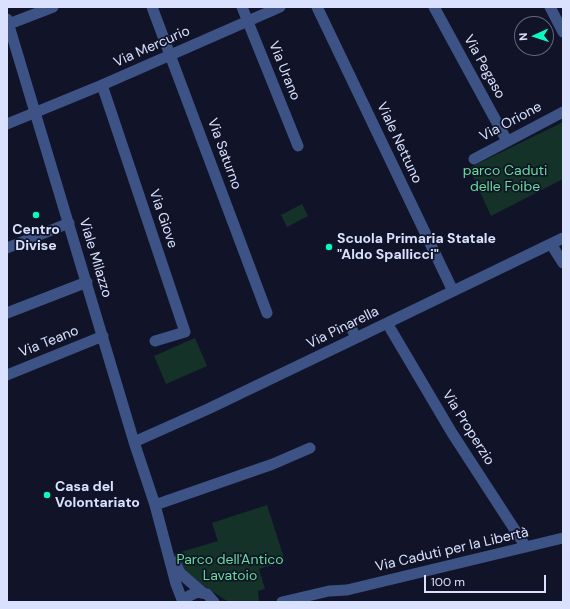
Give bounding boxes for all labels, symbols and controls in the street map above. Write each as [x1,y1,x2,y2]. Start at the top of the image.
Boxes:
north arrow [514,16,554,56]
street label: Via Mercurio [111,23,193,71]
street label: Via Pegaso [460,32,508,102]
text: N [516,32,530,41]
street label: Via Urano [265,39,303,103]
street label: Via Orione [477,99,545,145]
street label: Viale Nettuno [373,100,425,186]
street label: Via Saturno [203,116,245,192]
park label: parco Caduti delle Foibe [463,163,547,196]
street label: Via Giove [145,187,181,251]
marker: Centro Divise [31,210,41,220]
street label: Viale Milazzo [75,216,115,300]
place label: Centro Divise [12,222,60,254]
place label: Scuola Primaria Statale "Aldo Spallicci" [337,231,496,264]
marker: Scuola Primaria Statale "Aldo Spallicci" [324,242,334,252]
street label: Via Pinarella [304,303,382,353]
street label: Via Teano [17,322,81,362]
street label: Via Properzio [438,387,498,469]
place label: Casa del Volontariato [55,479,140,512]
marker: Casa del Volontariato [42,490,52,500]
street label: Via Caduti per la Libertà [374,524,530,576]
park label: Parco dell'Antico Lavatoio [176,552,284,584]
scale bar [426,567,548,593]
text: 100 m [431,574,465,590]

